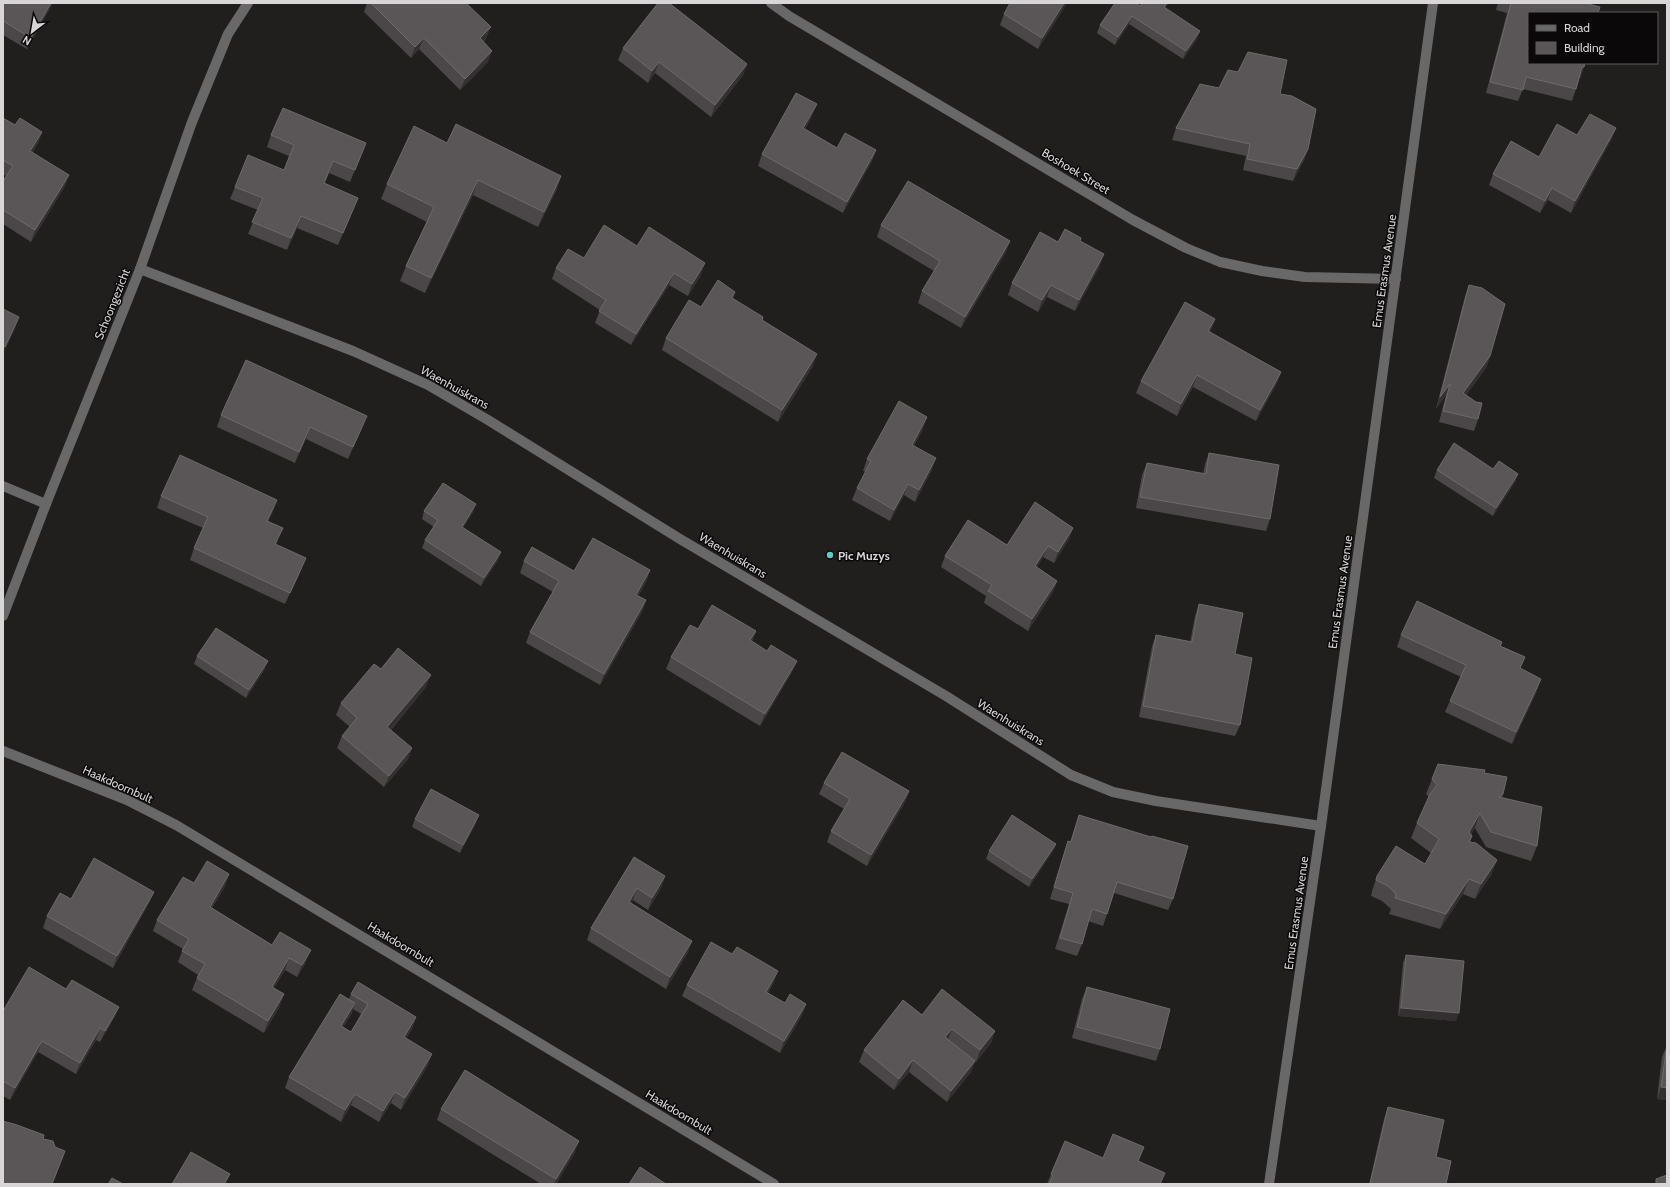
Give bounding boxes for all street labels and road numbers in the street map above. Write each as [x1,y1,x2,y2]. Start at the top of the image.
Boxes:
street label: Boshoek Street [1039,145,1113,197]
street label: Emus Erasmus Avenue [1369,213,1399,329]
street label: Schoongezicht [91,266,133,342]
street label: Waenhuiskrans [418,362,492,412]
street label: Waenhuiskrans [696,529,770,581]
street label: Emus Erasmus Avenue [1325,534,1355,650]
street label: Waenhuiskrans [975,695,1047,749]
street label: Haakdoornbult [81,762,155,806]
street label: Emus Erasmus Avenue [1281,855,1311,971]
street label: Haakdoornbult [365,918,437,970]
street label: Haakdoornbult [643,1086,715,1138]

